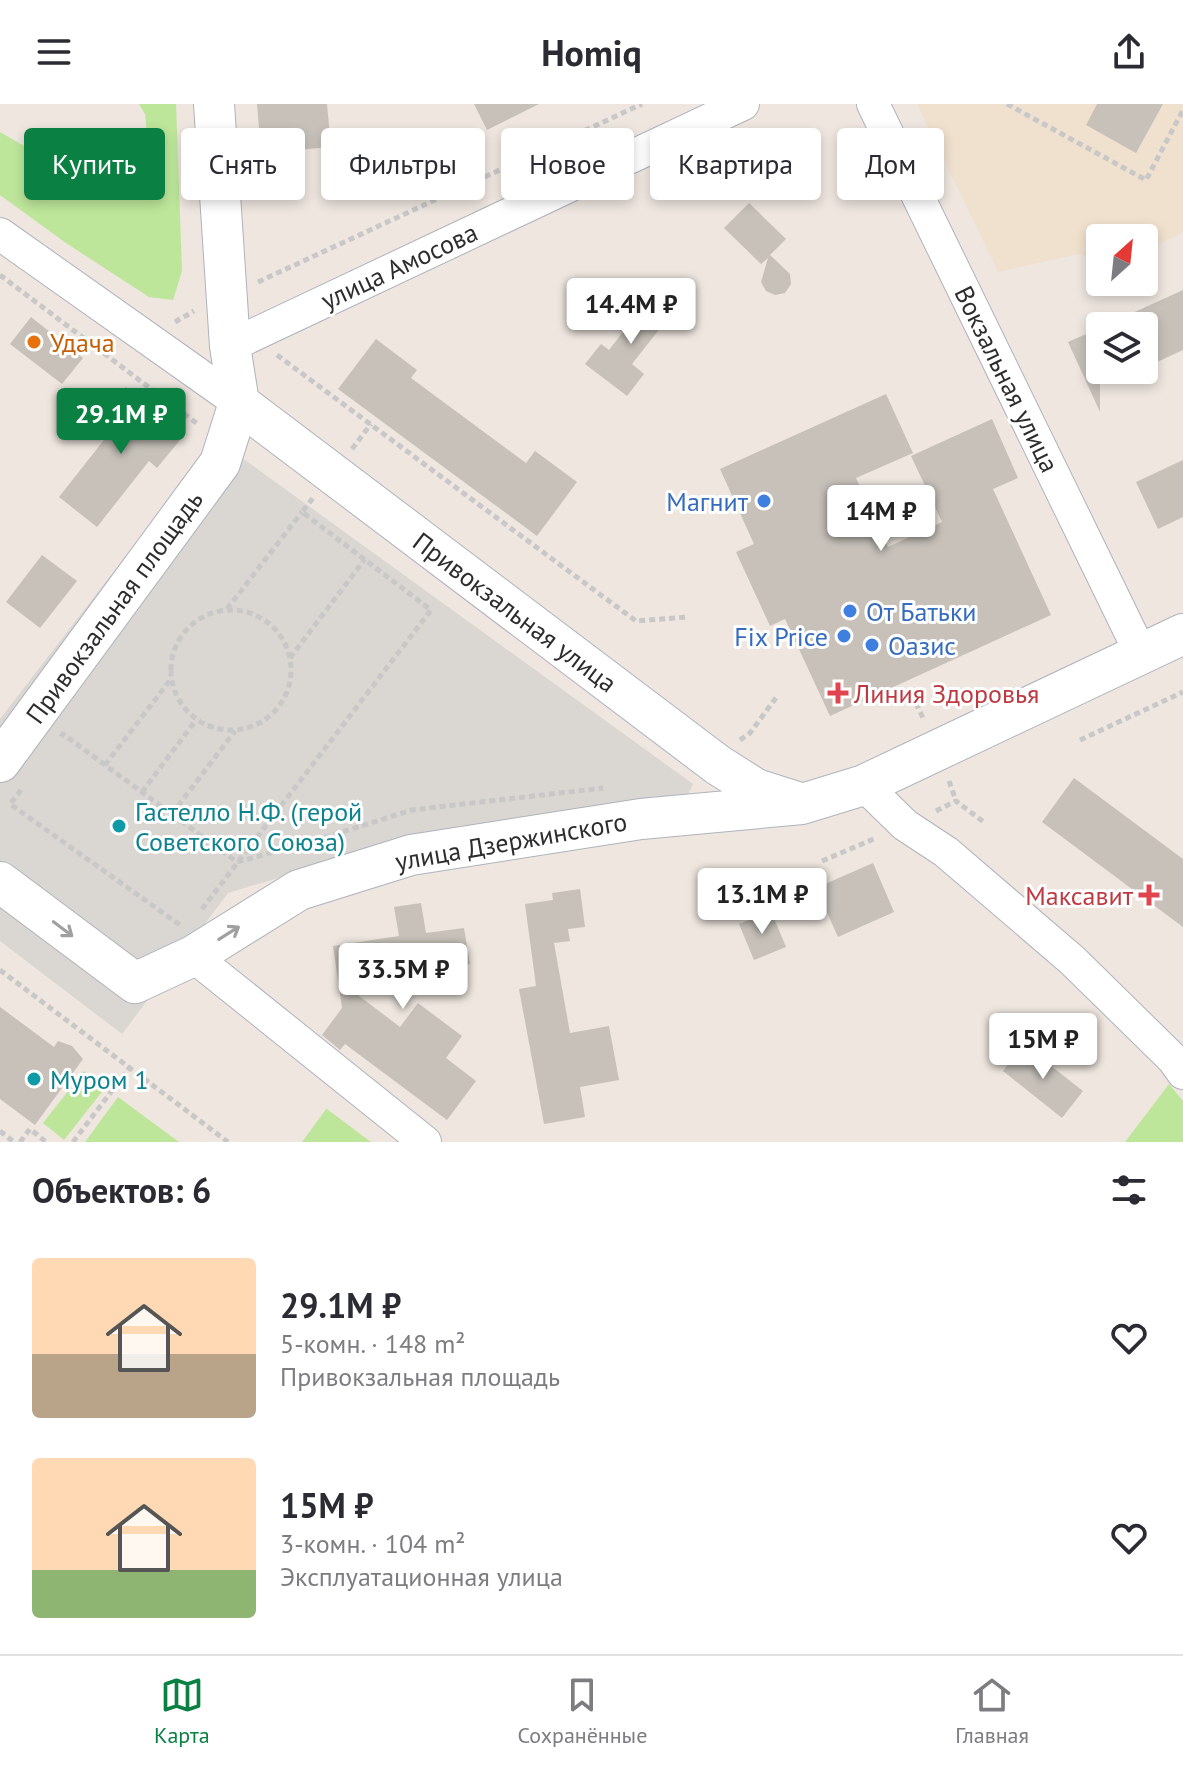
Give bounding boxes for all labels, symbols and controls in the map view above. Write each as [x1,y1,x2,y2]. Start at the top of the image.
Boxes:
text: Homiq [541,29,642,76]
icon: menu [32,30,76,74]
icon: share [1107,30,1151,74]
chip: Купить [24,128,165,200]
chip: Снять [181,128,305,200]
chip: Фильтры [321,128,485,200]
chip: Новое [501,128,634,200]
chip: Квартира [650,128,821,200]
chip: Дом [837,128,944,200]
street label: улица Амосова [315,215,483,317]
north arrow [1086,224,1158,296]
map controls [1086,224,1158,384]
pin: 14.4M ₽ [557,278,705,346]
street label: Вокзальная улица [948,280,1066,478]
text: 14.4M ₽ [585,287,677,320]
button: layers [1086,312,1158,384]
place label: Удача [50,326,115,359]
marker: Удача [25,333,43,351]
pin: 29.1M ₽ [47,388,195,456]
text: 29.1M ₽ [75,397,167,430]
street label: Привокзальная площадь [18,484,210,730]
place label: Магнит [666,485,749,518]
pin: 14M ₽ [825,485,937,553]
marker: Магнит [755,492,773,510]
text: 14M ₽ [845,494,917,527]
street label: Привокзальная улица [407,525,623,699]
place label: От Батьки [866,595,977,628]
marker: От Батьки [841,602,859,620]
place label: Fix Price [734,620,828,653]
marker: Fix Price [835,627,853,645]
place label: Оазис [888,629,956,662]
marker: Оазис [863,636,881,654]
place label: Линия Здоровья [853,677,1039,710]
marker: Линия Здоровья [829,684,847,702]
place label: Гастелло Н.Ф. (герой Советского Союза) [135,795,362,858]
street label: улица Дзержинского [393,804,629,878]
marker: Гастелло Н.Ф. (герой Советского Союза) [110,817,128,835]
pin: 13.1M ₽ [688,868,836,936]
text: 13.1M ₽ [716,877,808,910]
place label: Максавит [1025,879,1134,912]
marker: Максавит [1140,886,1158,904]
one-way arrow [51,921,73,937]
one-way arrow [217,925,240,941]
pin: 33.5M ₽ [329,943,477,1011]
text: 33.5M ₽ [357,952,449,985]
pin: 15M ₽ [987,1013,1099,1081]
text: 15M ₽ [1007,1022,1079,1055]
place label: Муром 1 [50,1063,149,1096]
marker: Муром 1 [25,1070,43,1088]
text: Объектов: 6 [32,1168,211,1212]
icon: filters [1107,1168,1151,1212]
text: 29.1M ₽ [280,1283,401,1327]
icon: home [96,1290,192,1386]
icon: heart [1107,1316,1151,1360]
text: 5-комн. · 148 m² [280,1327,466,1360]
text: Привокзальная площадь [280,1360,560,1393]
text: 15M ₽ [280,1483,374,1527]
icon: home [96,1490,192,1586]
icon: heart [1107,1516,1151,1560]
text: 3-комн. · 104 m² [280,1527,466,1560]
text: Эксплуатационная улица [280,1560,563,1593]
tab: Карта [154,1673,210,1749]
tab: Сохранённые [518,1673,647,1749]
tab: Главная [955,1673,1029,1749]

